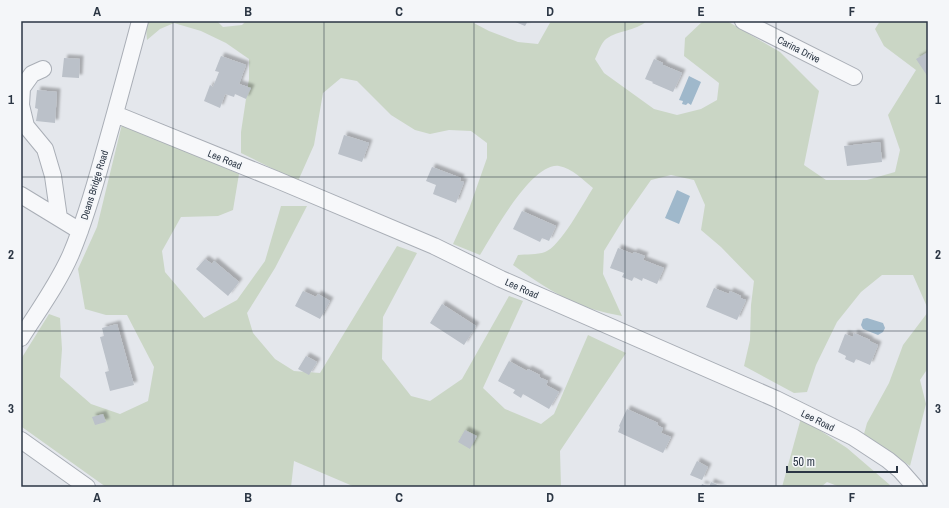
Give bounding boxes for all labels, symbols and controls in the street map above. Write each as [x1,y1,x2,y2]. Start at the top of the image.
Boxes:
text: A [93,3,101,20]
text: B [244,3,252,20]
text: C [395,3,403,20]
text: D [546,3,554,20]
text: E [697,3,705,20]
text: F [849,3,856,20]
street label: Carina Drive [775,33,823,66]
text: 1 [8,91,14,108]
text: 1 [935,91,941,108]
street label: Lee Road [206,147,244,172]
street label: Deans Bridge Road [78,149,111,221]
text: 2 [8,246,14,263]
text: 2 [935,246,941,263]
street label: Lee Road [503,275,541,302]
text: 3 [8,400,14,417]
text: 3 [935,400,941,417]
street label: Lee Road [799,407,837,434]
scale bar [787,448,897,474]
text: 50 m [793,454,815,470]
text: A [93,489,101,506]
text: B [244,489,252,506]
text: C [395,489,403,506]
text: D [546,489,554,506]
text: E [697,489,705,506]
text: F [849,489,856,506]

